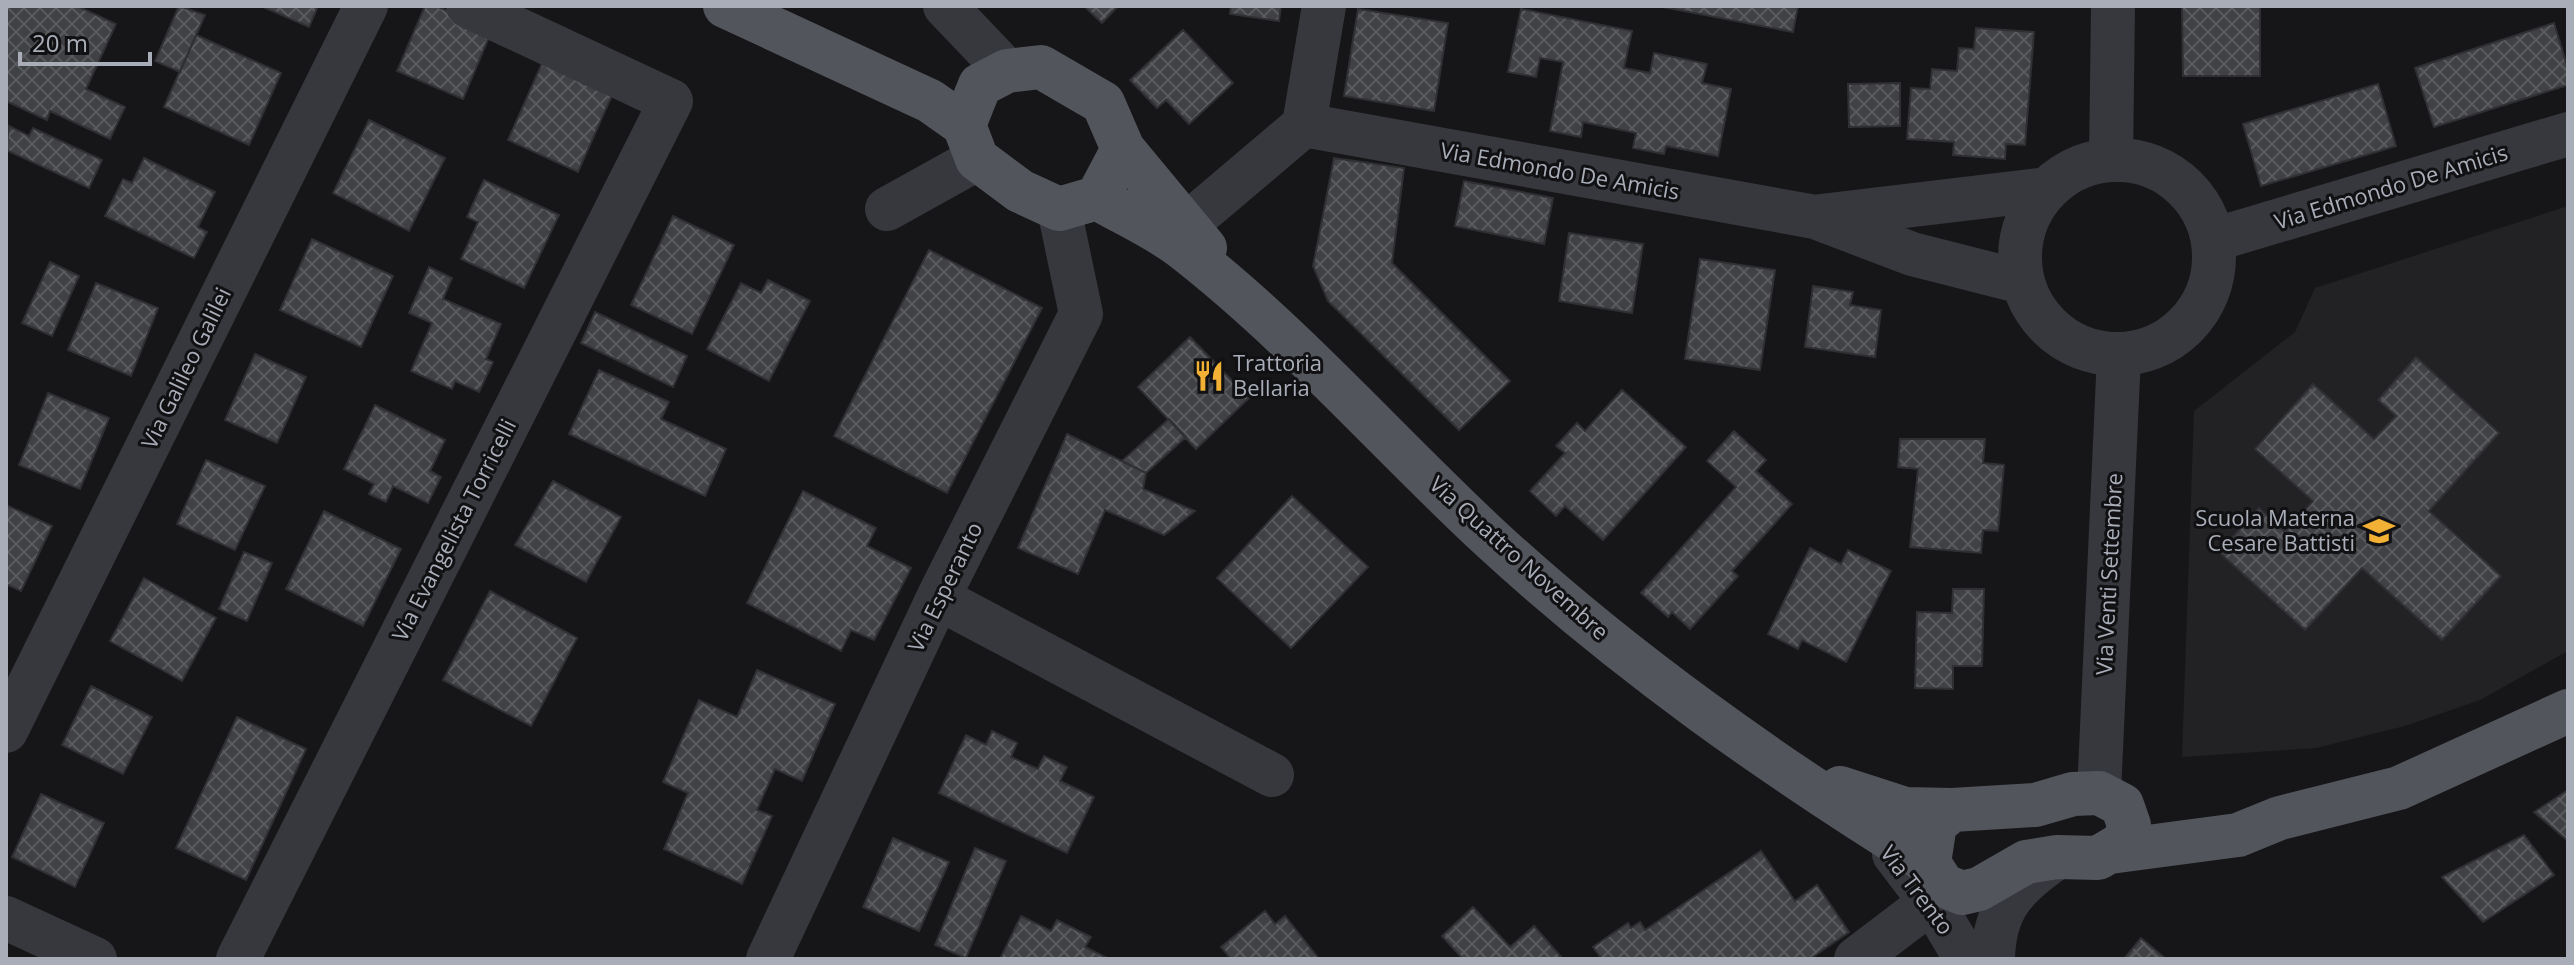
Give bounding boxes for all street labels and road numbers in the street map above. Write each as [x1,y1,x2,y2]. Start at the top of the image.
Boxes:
street label: Via Edmondo De Amicis [1438,134,1682,206]
street label: Via Edmondo De Amicis [2270,136,2511,236]
street label: Via Galileo Galilei [133,282,237,453]
street label: Via Evangelista Torricelli [384,413,522,646]
street label: Via Quattro Novembre [1424,469,1616,646]
street label: Via Venti Settembre [2088,472,2128,676]
street label: Via Esperanto [900,517,988,656]
street label: Via Trento [1874,839,1961,940]

